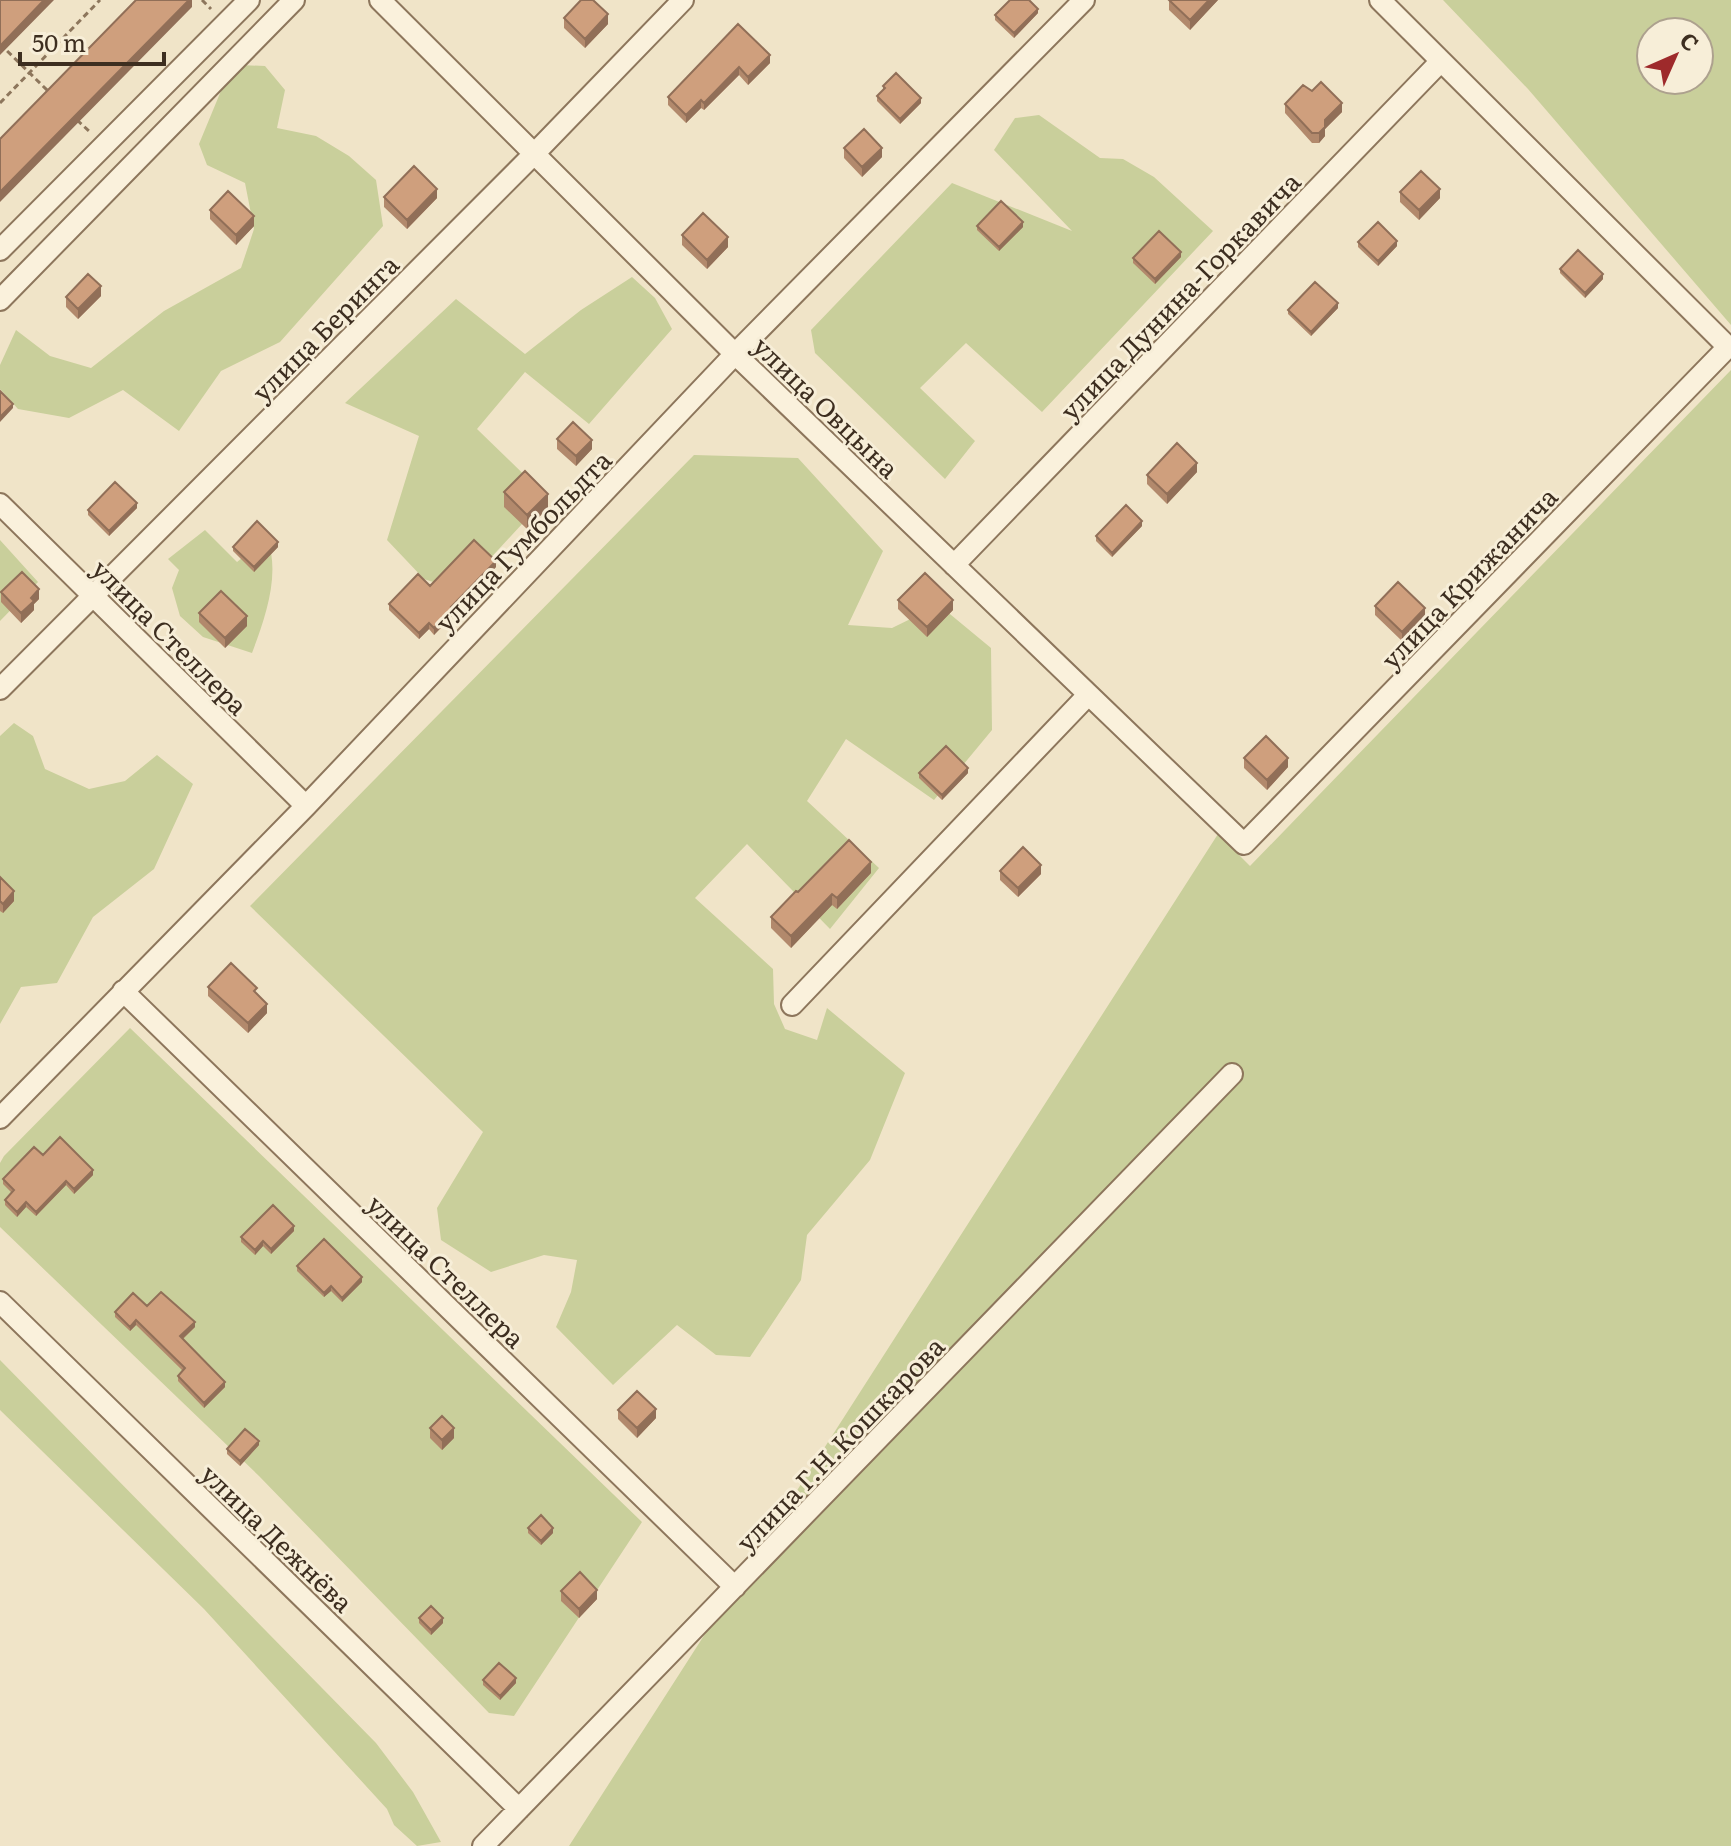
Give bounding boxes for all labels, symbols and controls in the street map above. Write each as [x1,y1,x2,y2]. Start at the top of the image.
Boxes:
scale bar [20,16,164,66]
north arrow [1635,16,1715,96]
text: 50 m [32,24,86,59]
text: С [1673,24,1707,58]
street label: улица Дунина-Горкавича [1050,162,1308,428]
street label: улица Беринга [242,245,406,409]
street label: улица Овцына [745,326,909,486]
street label: улица Гумбольдта [425,440,619,640]
street label: улица Крижанича [1371,477,1565,677]
street label: улица Стеллера [84,549,258,723]
street label: улица Стеллера [359,1184,535,1356]
street label: улица Г.Н.Кошкарова [726,1327,952,1559]
street label: улица Дежнёва [193,1454,363,1620]

